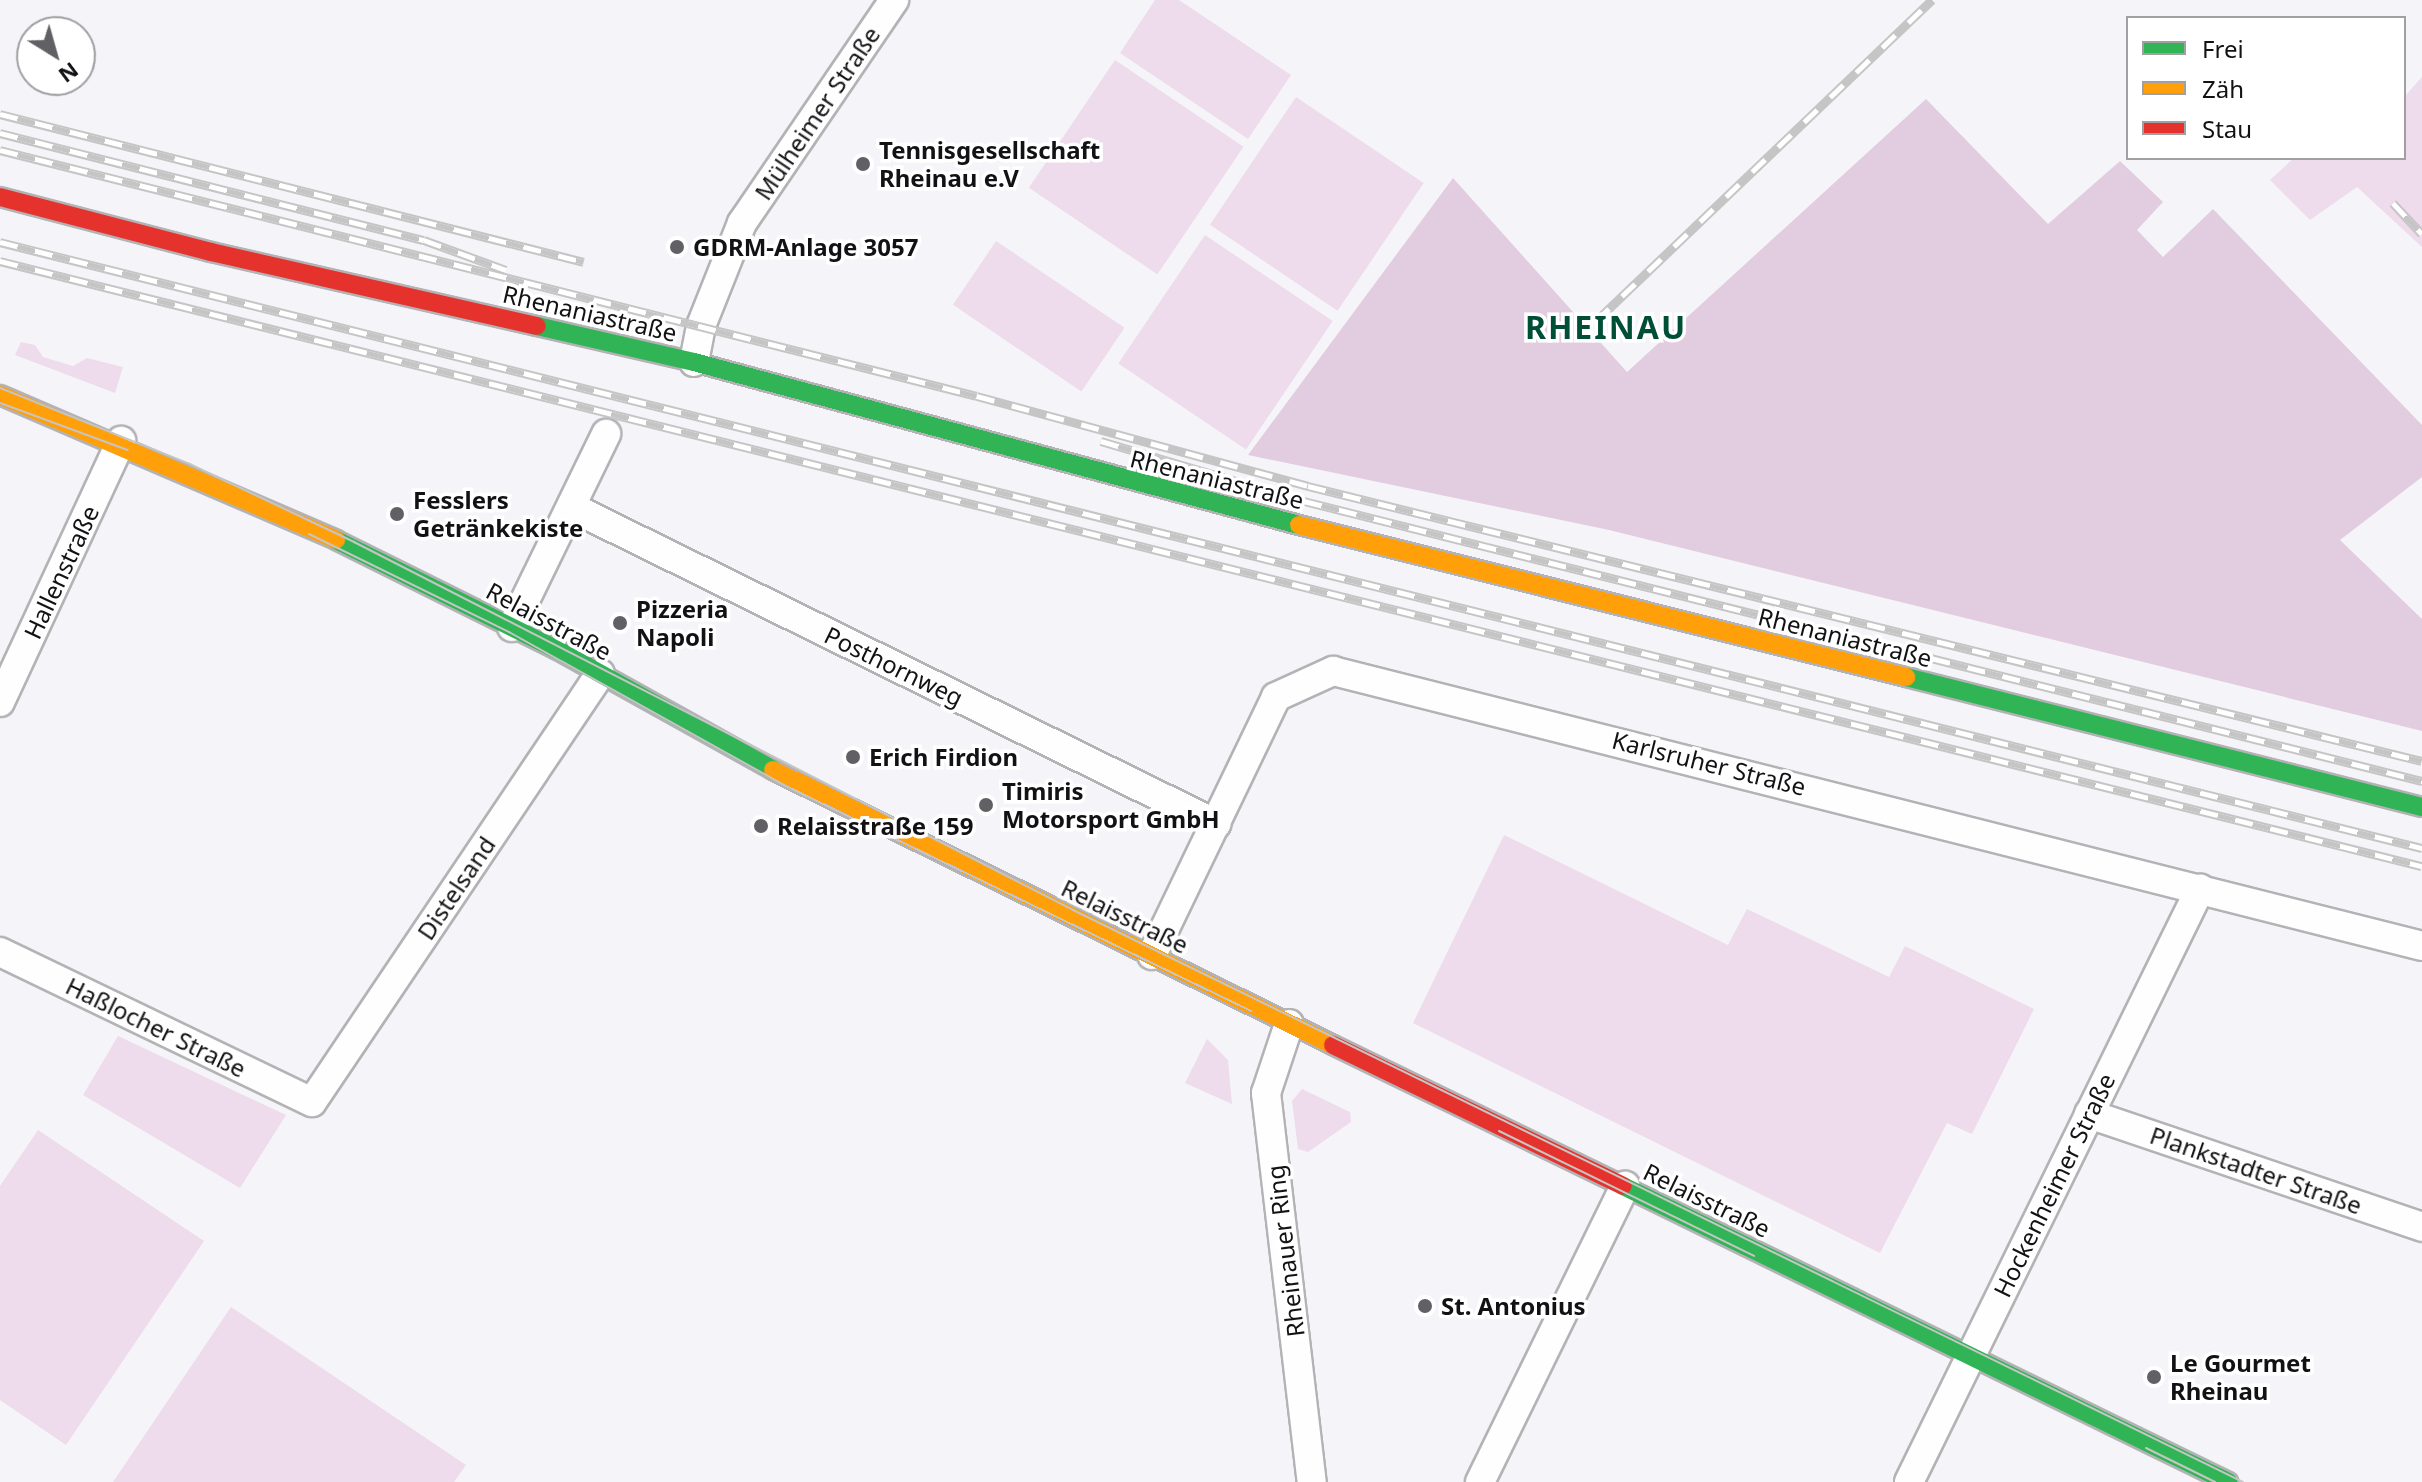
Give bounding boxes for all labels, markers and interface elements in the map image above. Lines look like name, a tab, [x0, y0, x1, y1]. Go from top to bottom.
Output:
north arrow	[16, 16, 96, 96]
legend	[2126, 16, 2406, 160]
street label: Mülheimer Straße	[748, 21, 886, 205]
text: Frei	[2202, 32, 2244, 65]
text: N	[53, 56, 85, 91]
text: Zäh	[2202, 72, 2244, 105]
text: Stau	[2202, 112, 2252, 145]
place label: Tennisgesellschaft Rheinau e.V	[879, 136, 1100, 192]
marker: Tennisgesellschaft Rheinau e.V	[854, 155, 872, 173]
place label: GDRM-Anlage 3057	[693, 233, 918, 261]
marker: GDRM-Anlage 3057	[668, 238, 686, 256]
street label: Rhenaniastraße	[500, 279, 680, 347]
district label: RHEINAU	[1525, 308, 1687, 346]
street label: Rhenaniastraße	[1127, 444, 1307, 514]
place label: Fesslers Getränkekiste	[413, 486, 583, 542]
street label: Hallenstraße	[18, 501, 104, 643]
marker: Fesslers Getränkekiste	[388, 505, 406, 523]
street label: Relaisstraße	[482, 576, 616, 666]
place label: Pizzeria Napoli	[636, 595, 728, 651]
street label: Rhenaniastraße	[1755, 602, 1935, 672]
marker: Pizzeria Napoli	[611, 614, 629, 632]
street label: Posthornweg	[820, 620, 968, 712]
street label: Karlsruher Straße	[1609, 725, 1809, 801]
place label: Erich Firdion	[869, 743, 1018, 771]
marker: Erich Firdion	[844, 748, 862, 766]
place label: Timiris Motorsport GmbH	[1002, 777, 1220, 833]
marker: Timiris Motorsport GmbH	[977, 796, 995, 814]
place label: Relaisstraße 159	[777, 812, 974, 840]
marker: Relaisstraße 159	[752, 817, 770, 835]
street label: Distelsand	[411, 831, 501, 945]
street label: Relaisstraße	[1057, 873, 1193, 959]
street label: Haßlocher Straße	[61, 971, 251, 1083]
street label: Hockenheimer Straße	[1987, 1069, 2121, 1301]
street label: Plankstadter Straße	[2146, 1120, 2366, 1220]
street label: Relaisstraße	[1639, 1157, 1775, 1243]
street label: Rheinauer Ring	[1260, 1163, 1310, 1339]
place label: St. Antonius	[1441, 1292, 1586, 1320]
marker: St. Antonius	[1416, 1297, 1434, 1315]
place label: Le Gourmet Rheinau	[2170, 1349, 2311, 1405]
marker: Le Gourmet Rheinau	[2145, 1368, 2163, 1386]

